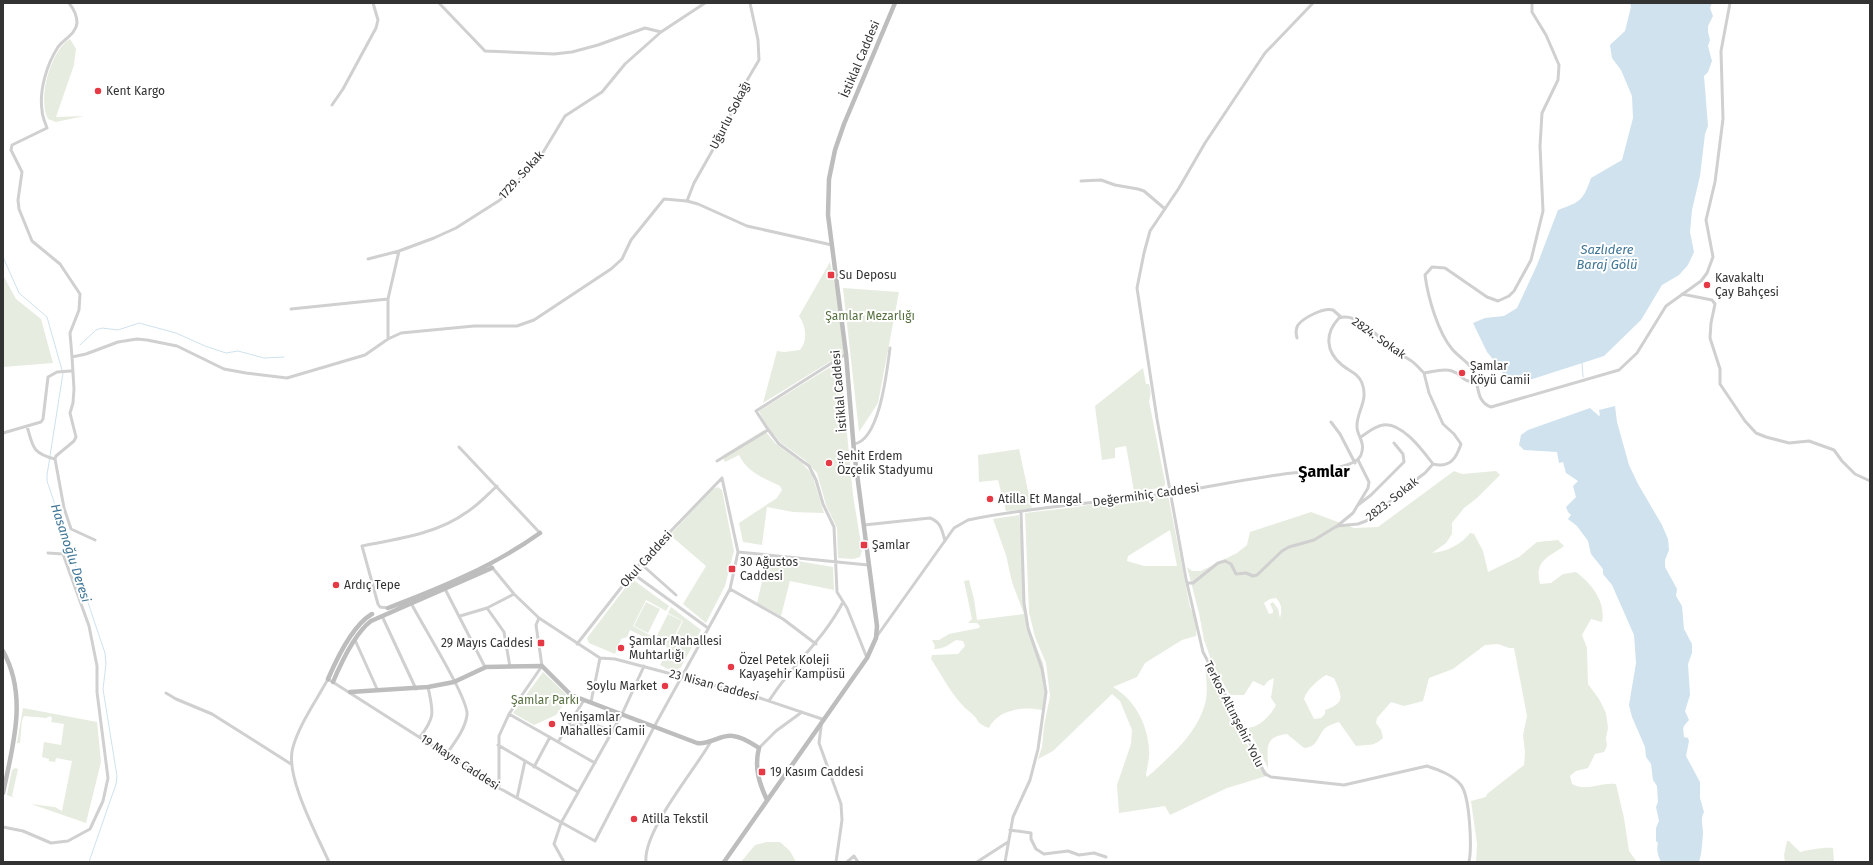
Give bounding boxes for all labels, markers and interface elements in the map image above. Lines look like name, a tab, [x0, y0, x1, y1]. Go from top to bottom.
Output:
street label: İstiklal Caddesi	[837, 18, 883, 100]
street label: Uğurlu Sokağı	[707, 78, 753, 152]
place label: Kent Kargo	[106, 84, 165, 98]
marker: Kent Kargo	[93, 86, 103, 96]
street label: 1729. Sokak	[495, 147, 547, 202]
water label: Sazlıdere Baraj Gölü	[1576, 242, 1638, 272]
place label: Su Deposu	[839, 268, 897, 282]
marker: Su Deposu	[826, 270, 836, 280]
place label: Kavakaltı Çay Bahçesi	[1715, 271, 1779, 299]
marker: Kavakaltı Çay Bahçesi	[1702, 280, 1712, 290]
park label: Şamlar Mezarlığı	[825, 309, 915, 323]
street label: 2824. Sokak	[1349, 314, 1409, 362]
street label: İstiklal Caddesi	[827, 349, 850, 433]
place label: Şamlar Köyü Camii	[1470, 359, 1530, 387]
marker: Şamlar Köyü Camii	[1457, 368, 1467, 378]
place label: Şehit Erdem Özçelik Stadyumu	[837, 449, 933, 477]
marker: Şehit Erdem Özçelik Stadyumu	[824, 458, 834, 468]
district label: Şamlar	[1298, 462, 1350, 483]
street label: 2823. Sokak	[1363, 474, 1422, 524]
street label: Değermihiç Caddesi	[1092, 481, 1200, 509]
place label: Atilla Et Mangal	[998, 492, 1082, 506]
marker: Atilla Et Mangal	[985, 494, 995, 504]
water label: Hasanoğlu Deresi	[48, 502, 94, 604]
street label: Okul Caddesi	[617, 528, 675, 590]
place label: Şamlar	[872, 538, 910, 552]
marker: Şamlar	[859, 540, 869, 550]
place label: 30 Ağustos Caddesi	[740, 555, 799, 583]
marker: 30 Ağustos Caddesi	[727, 564, 737, 574]
place label: Ardıç Tepe	[344, 578, 400, 592]
marker: Ardıç Tepe	[331, 580, 341, 590]
place label: Şamlar Mahallesi Muhtarlığı	[629, 634, 722, 662]
place label: 29 Mayıs Caddesi	[441, 636, 533, 650]
marker: 29 Mayıs Caddesi	[536, 638, 546, 648]
marker: Şamlar Mahallesi Muhtarlığı	[616, 643, 626, 653]
place label: Özel Petek Koleji Kayaşehir Kampüsü	[739, 651, 845, 681]
street label: Terkos Altınşehir Yolu	[1201, 658, 1267, 770]
marker: Özel Petek Koleji Kayaşehir Kampüsü	[726, 662, 736, 672]
street label: 23 Nisan Caddesi	[668, 666, 760, 704]
place label: Soylu Market	[587, 679, 658, 693]
marker: Soylu Market	[660, 681, 670, 691]
park label: Şamlar Parkı	[511, 693, 579, 707]
place label: Yenişamlar Mahallesi Camii	[560, 710, 645, 738]
marker: Yenişamlar Mahallesi Camii	[547, 719, 557, 729]
street label: 19 Mayıs Caddesi	[418, 731, 502, 793]
place label: 19 Kasım Caddesi	[770, 765, 864, 779]
marker: 19 Kasım Caddesi	[757, 767, 767, 777]
place label: Atilla Tekstil	[642, 812, 709, 826]
marker: Atilla Tekstil	[629, 814, 639, 824]

